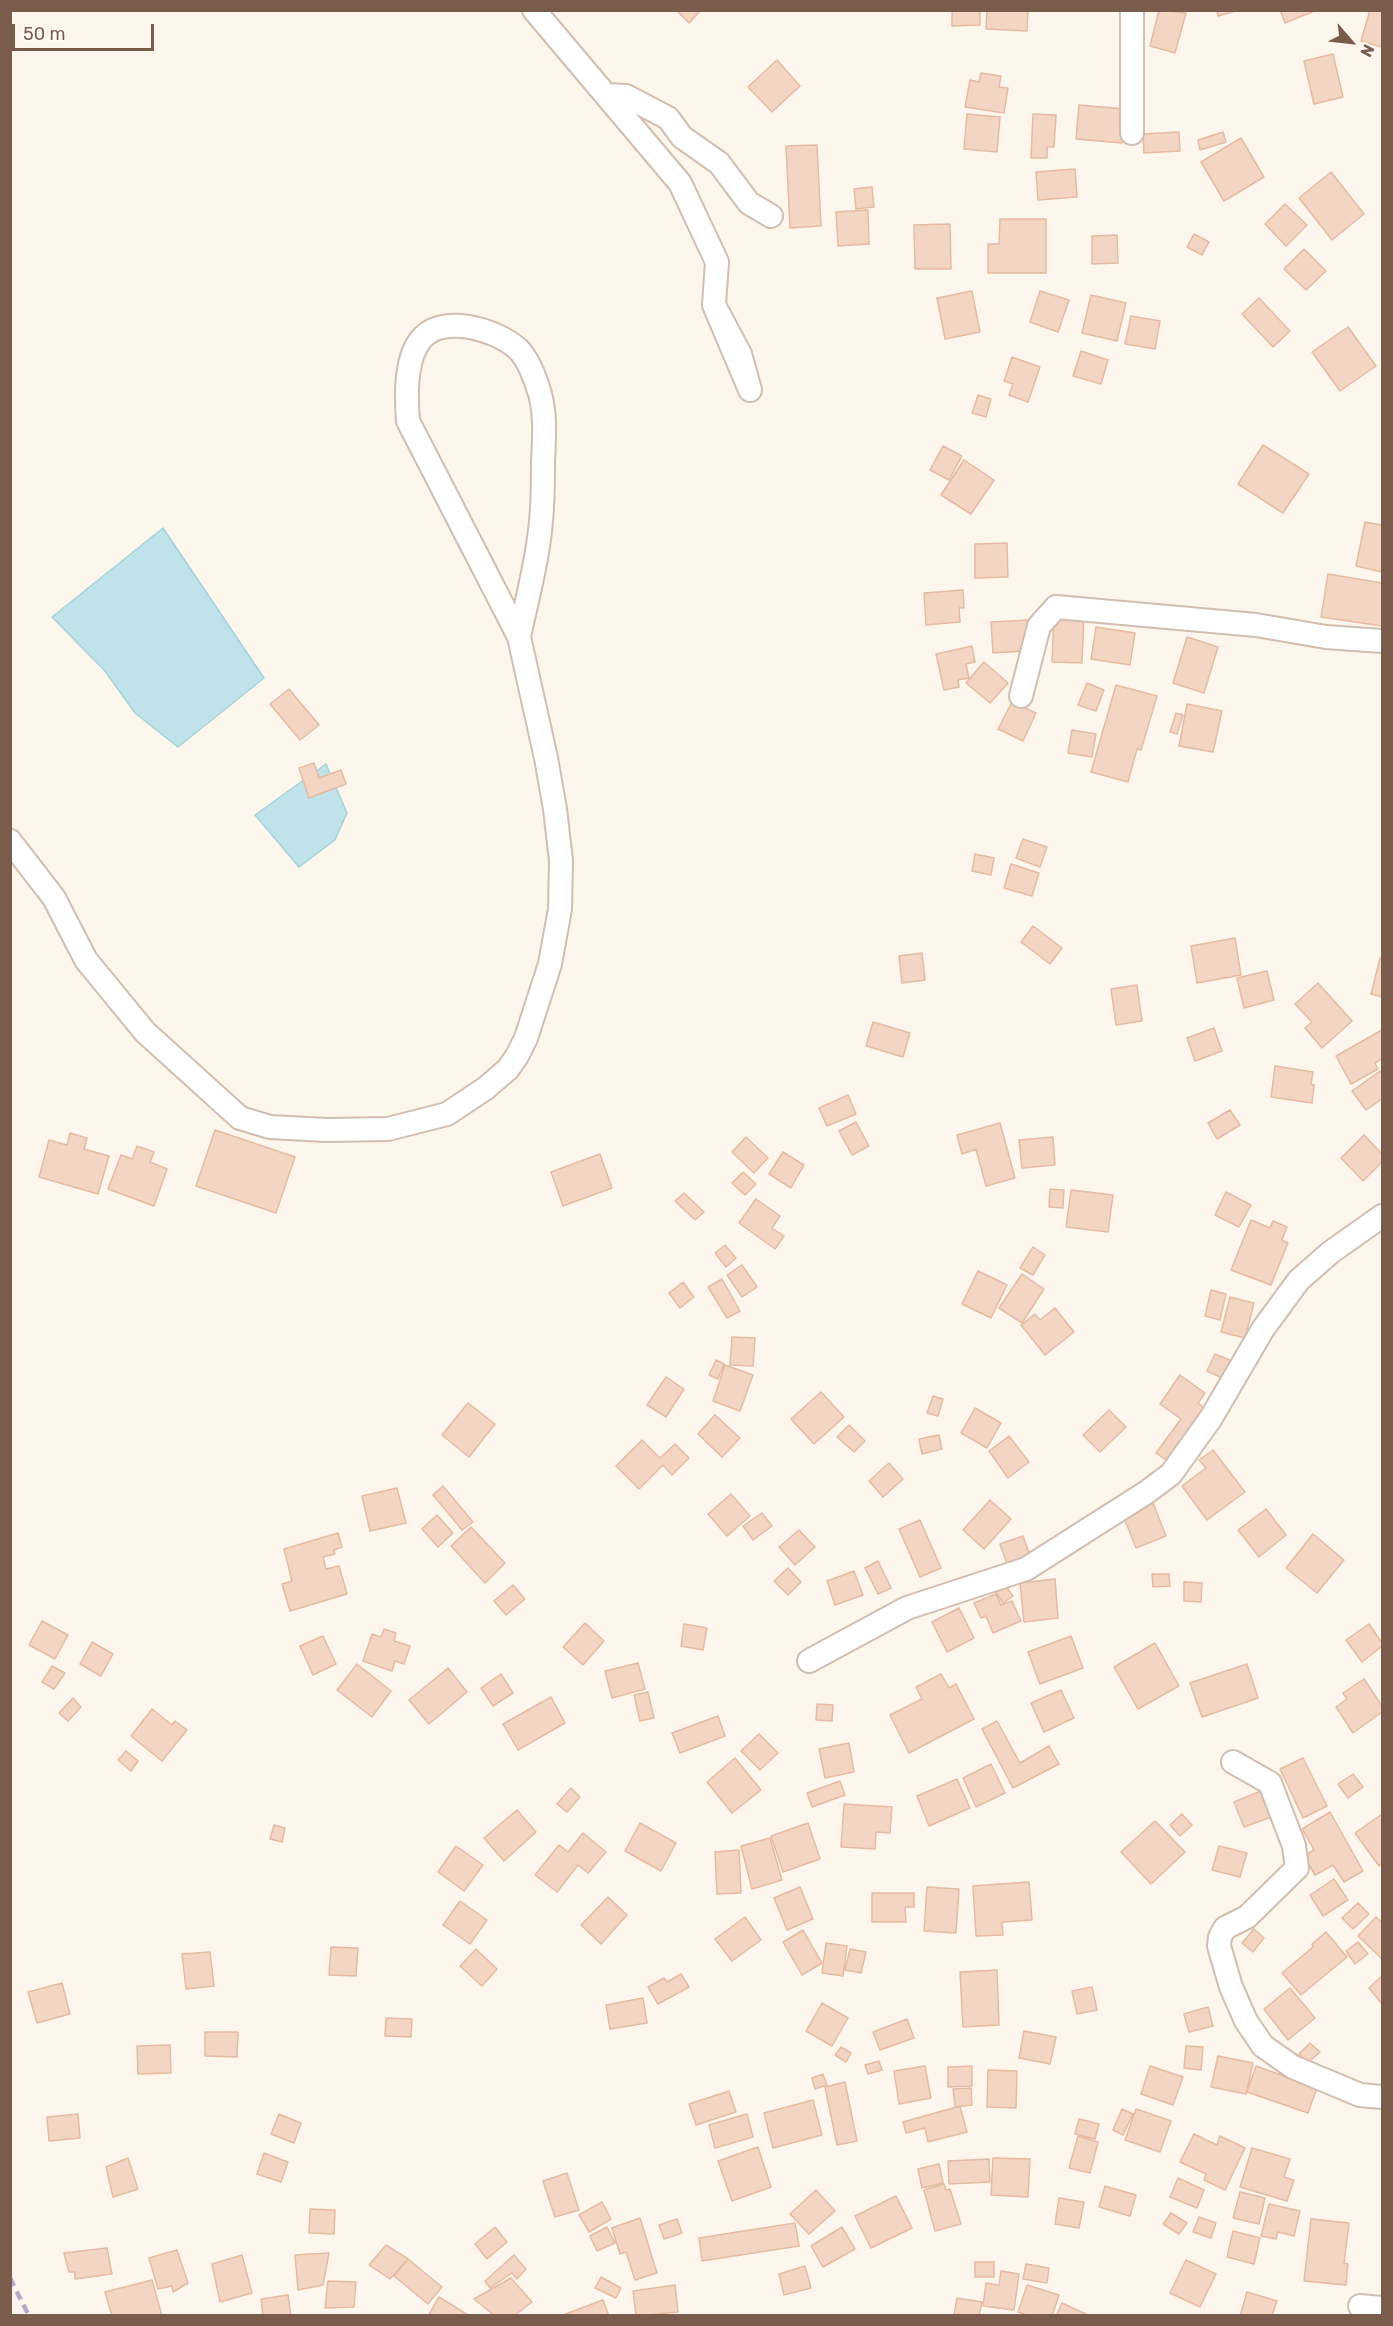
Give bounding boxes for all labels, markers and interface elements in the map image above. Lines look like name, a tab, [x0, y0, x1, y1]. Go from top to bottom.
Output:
scale bar	[15, 12, 158, 50]
north arrow	[1321, 12, 1381, 72]
text: 50 m	[23, 23, 66, 45]
text: N	[1356, 41, 1378, 60]

